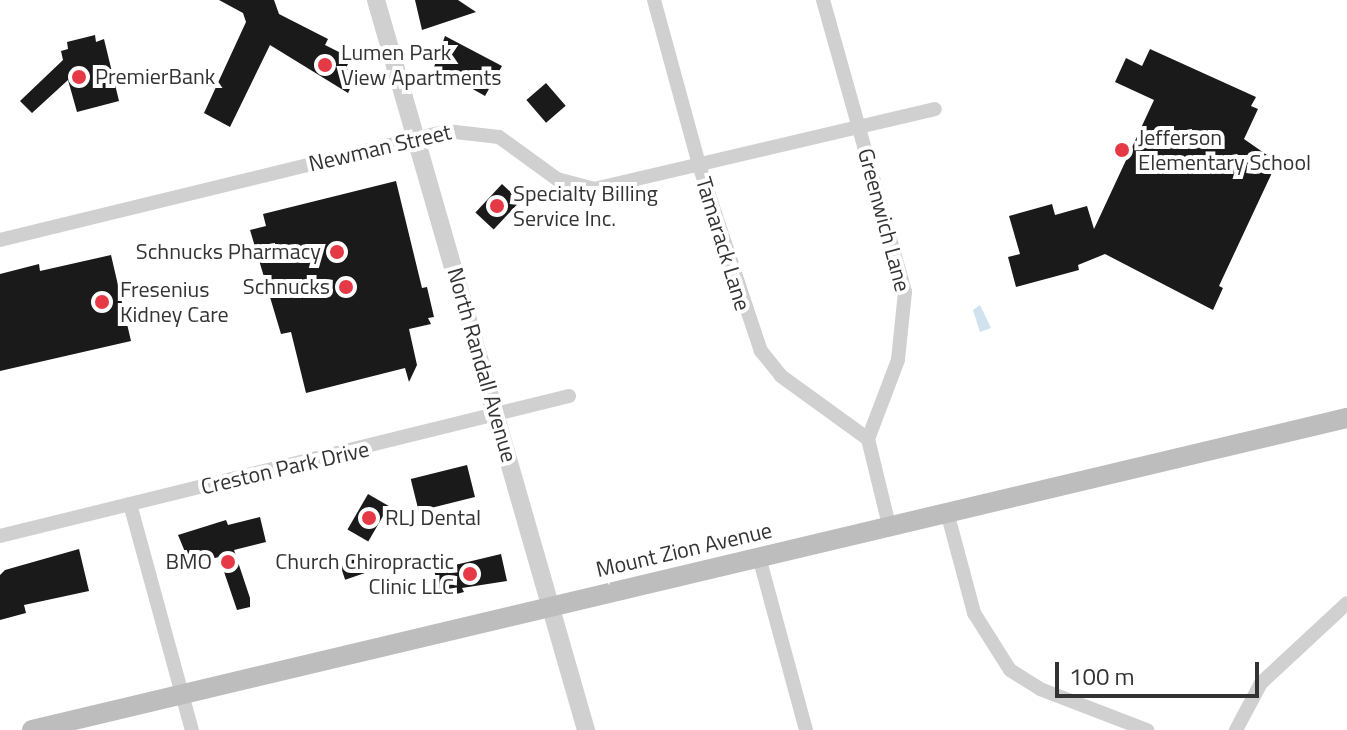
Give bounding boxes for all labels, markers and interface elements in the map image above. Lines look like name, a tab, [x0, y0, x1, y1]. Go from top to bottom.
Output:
place label: Lumen Park View Apartments	[341, 39, 501, 90]
marker: Lumen Park View Apartments	[316, 56, 334, 74]
place label: PremierBank	[95, 64, 215, 90]
marker: PremierBank	[70, 68, 88, 86]
street label: Newman Street	[306, 119, 454, 177]
place label: Jefferson Elementary School	[1138, 124, 1311, 176]
marker: Jefferson Elementary School	[1113, 141, 1131, 159]
street label: Greenwich Lane	[852, 146, 916, 294]
street label: Tamarack Lane	[690, 174, 756, 314]
place label: Specialty Billing Service Inc.	[513, 180, 658, 232]
marker: Specialty Billing Service Inc.	[488, 197, 506, 215]
place label: Schnucks Pharmacy	[136, 239, 321, 265]
marker: Schnucks Pharmacy	[328, 243, 346, 261]
street label: North Randall Avenue	[442, 265, 522, 465]
place label: Schnucks	[243, 274, 330, 300]
place label: Fresenius Kidney Care	[120, 276, 229, 328]
marker: Schnucks	[337, 278, 355, 296]
marker: Fresenius Kidney Care	[91, 291, 113, 313]
street label: Creston Park Drive	[198, 436, 372, 500]
place label: RLJ Dental	[385, 505, 481, 531]
marker: RLJ Dental	[360, 509, 378, 527]
street label: Mount Zion Avenue	[593, 517, 775, 583]
place label: Church Chiropractic Clinic LLC	[275, 548, 454, 600]
place label: BMO	[165, 549, 212, 575]
marker: BMO	[219, 553, 237, 571]
marker: Church Chiropractic Clinic LLC	[461, 565, 479, 583]
scale bar	[1059, 646, 1263, 696]
text: 100 m	[1069, 658, 1135, 694]

